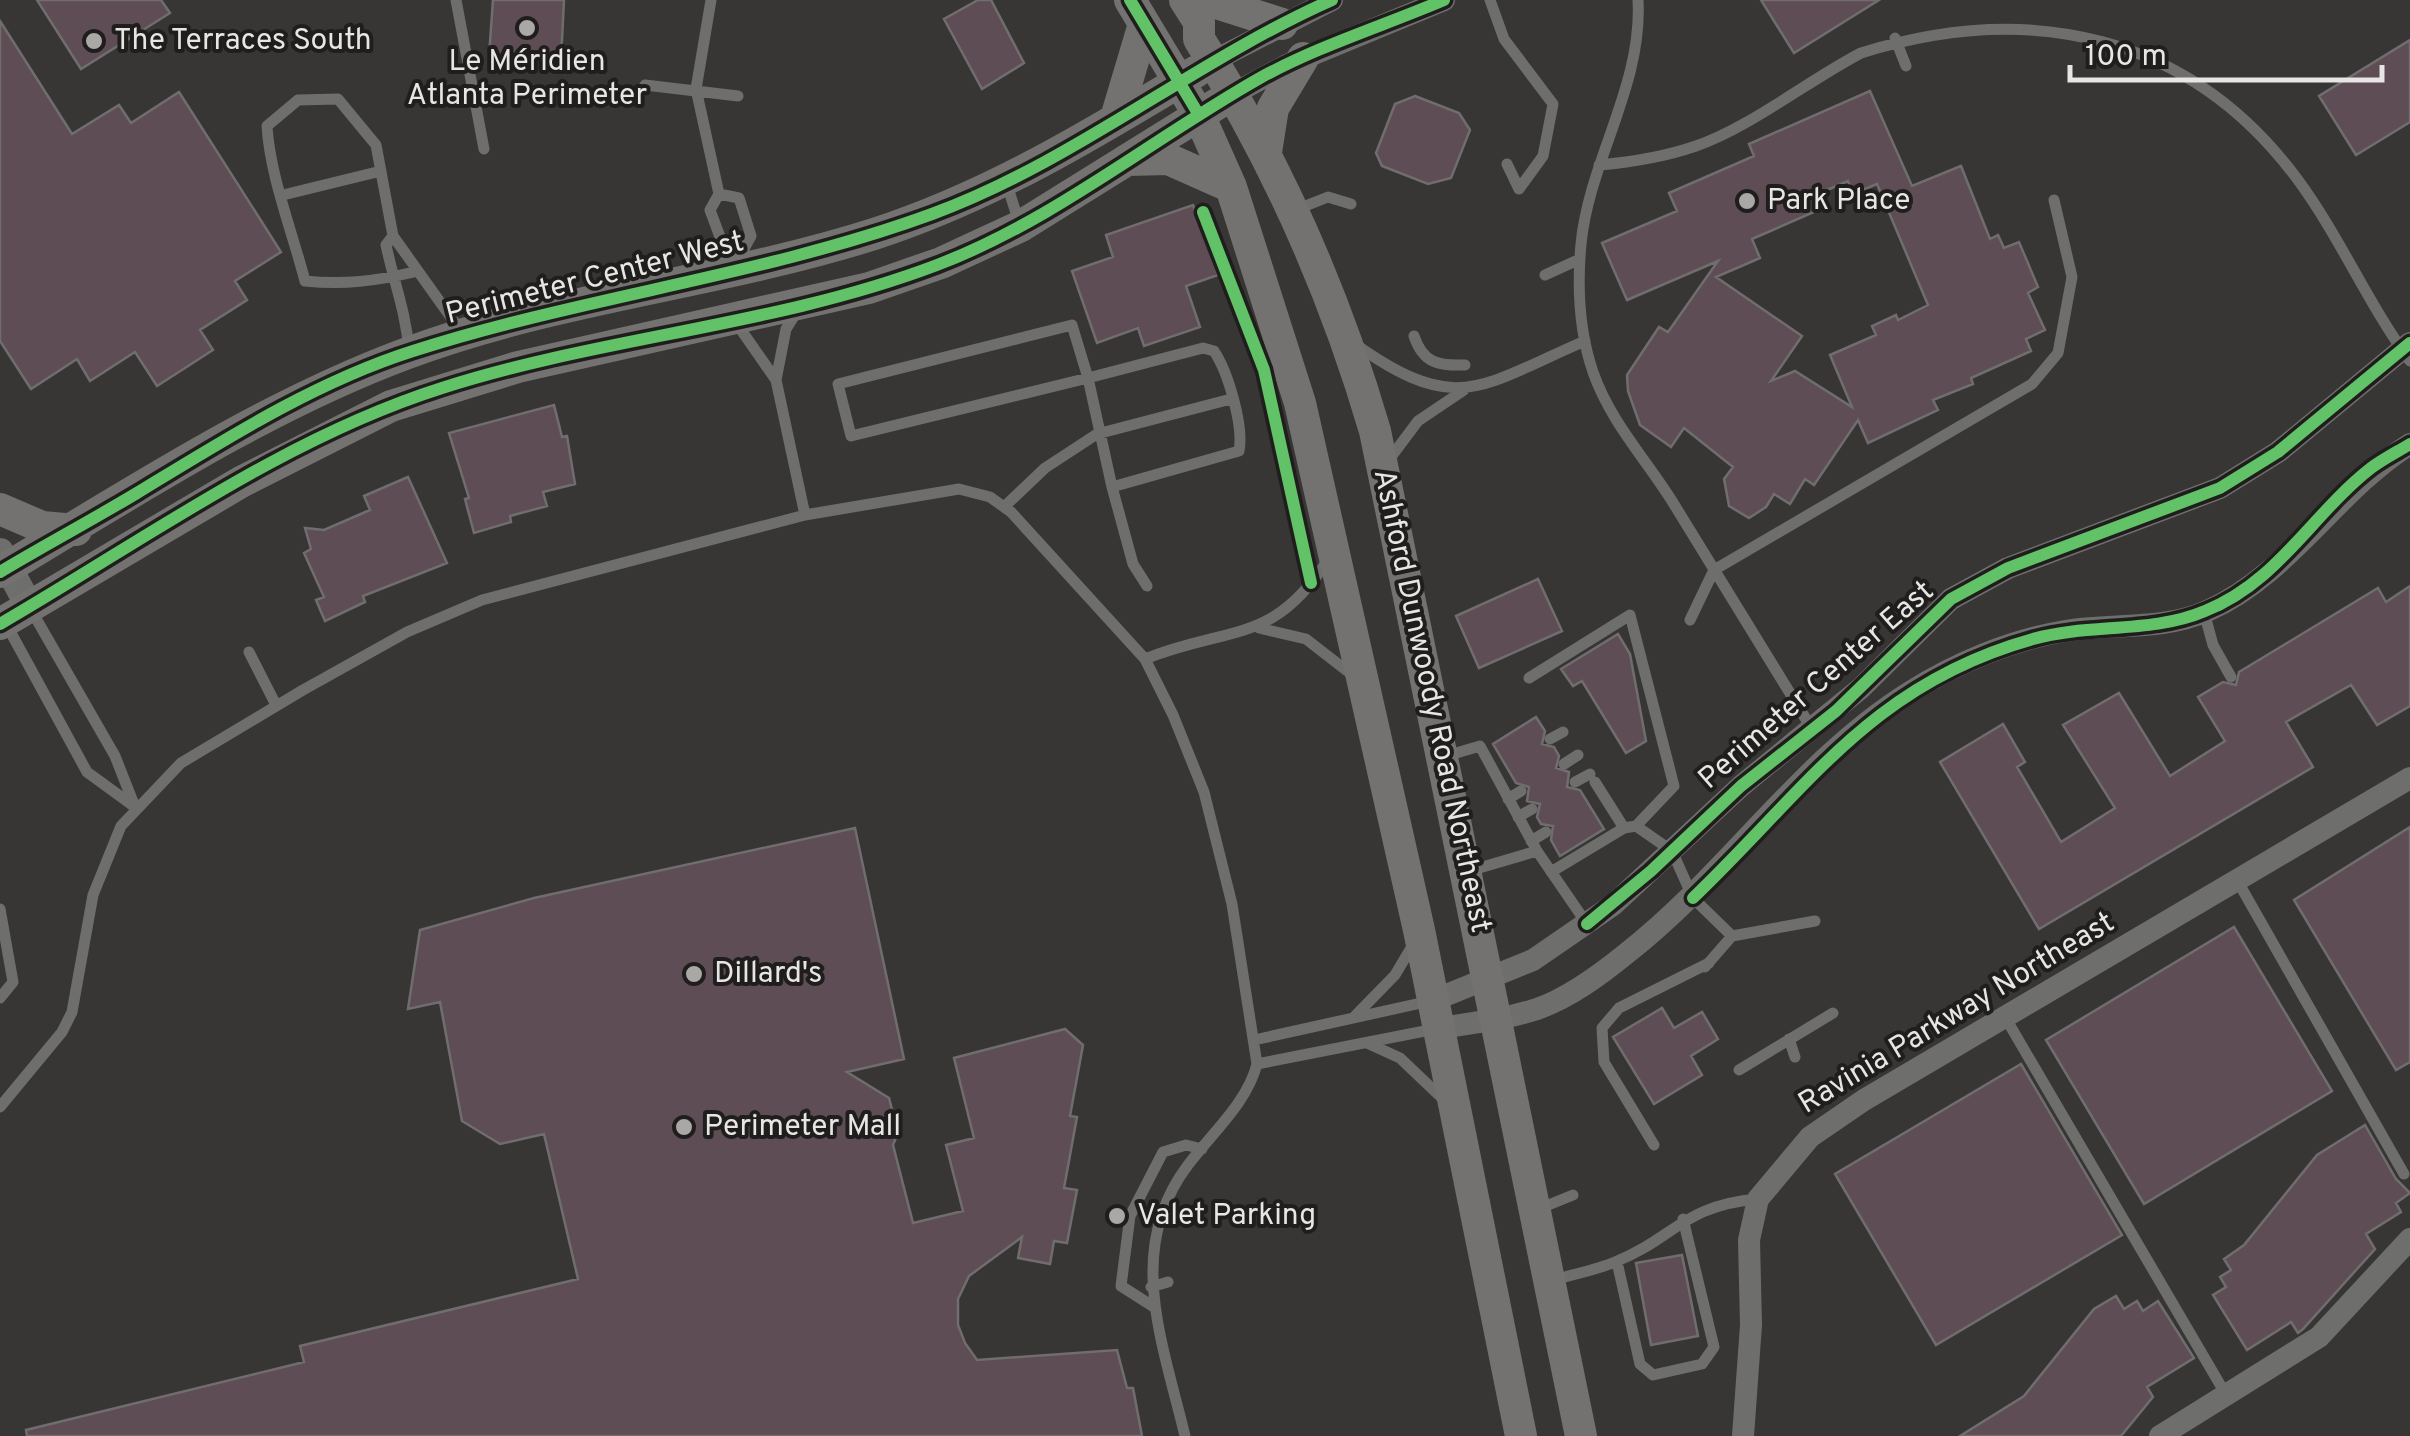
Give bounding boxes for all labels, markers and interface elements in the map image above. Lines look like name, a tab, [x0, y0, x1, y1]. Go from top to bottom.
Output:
marker: Le Méridien Atlanta Perimeter	[516, 17, 538, 39]
scale bar	[2070, 20, 2382, 82]
place label: The Terraces South	[114, 23, 372, 60]
marker: The Terraces South	[83, 30, 105, 52]
text: 100 m	[2085, 39, 2167, 76]
place label: Le Méridien Atlanta Perimeter	[407, 44, 648, 115]
place label: Park Place	[1767, 183, 1910, 220]
marker: Park Place	[1736, 190, 1758, 212]
street label: Perimeter Center West	[442, 224, 748, 334]
street label: Ashford Dunwoody Road Northeast	[1364, 466, 1498, 936]
street label: Perimeter Center East	[1692, 574, 1942, 798]
street label: Ravinia Parkway Northeast	[1792, 905, 2122, 1123]
place label: Dillard's	[714, 956, 822, 993]
marker: Dillard's	[683, 963, 705, 985]
place label: Perimeter Mall	[704, 1109, 901, 1146]
marker: Perimeter Mall	[673, 1116, 695, 1138]
place label: Valet Parking	[1137, 1198, 1316, 1235]
marker: Valet Parking	[1106, 1205, 1128, 1227]

